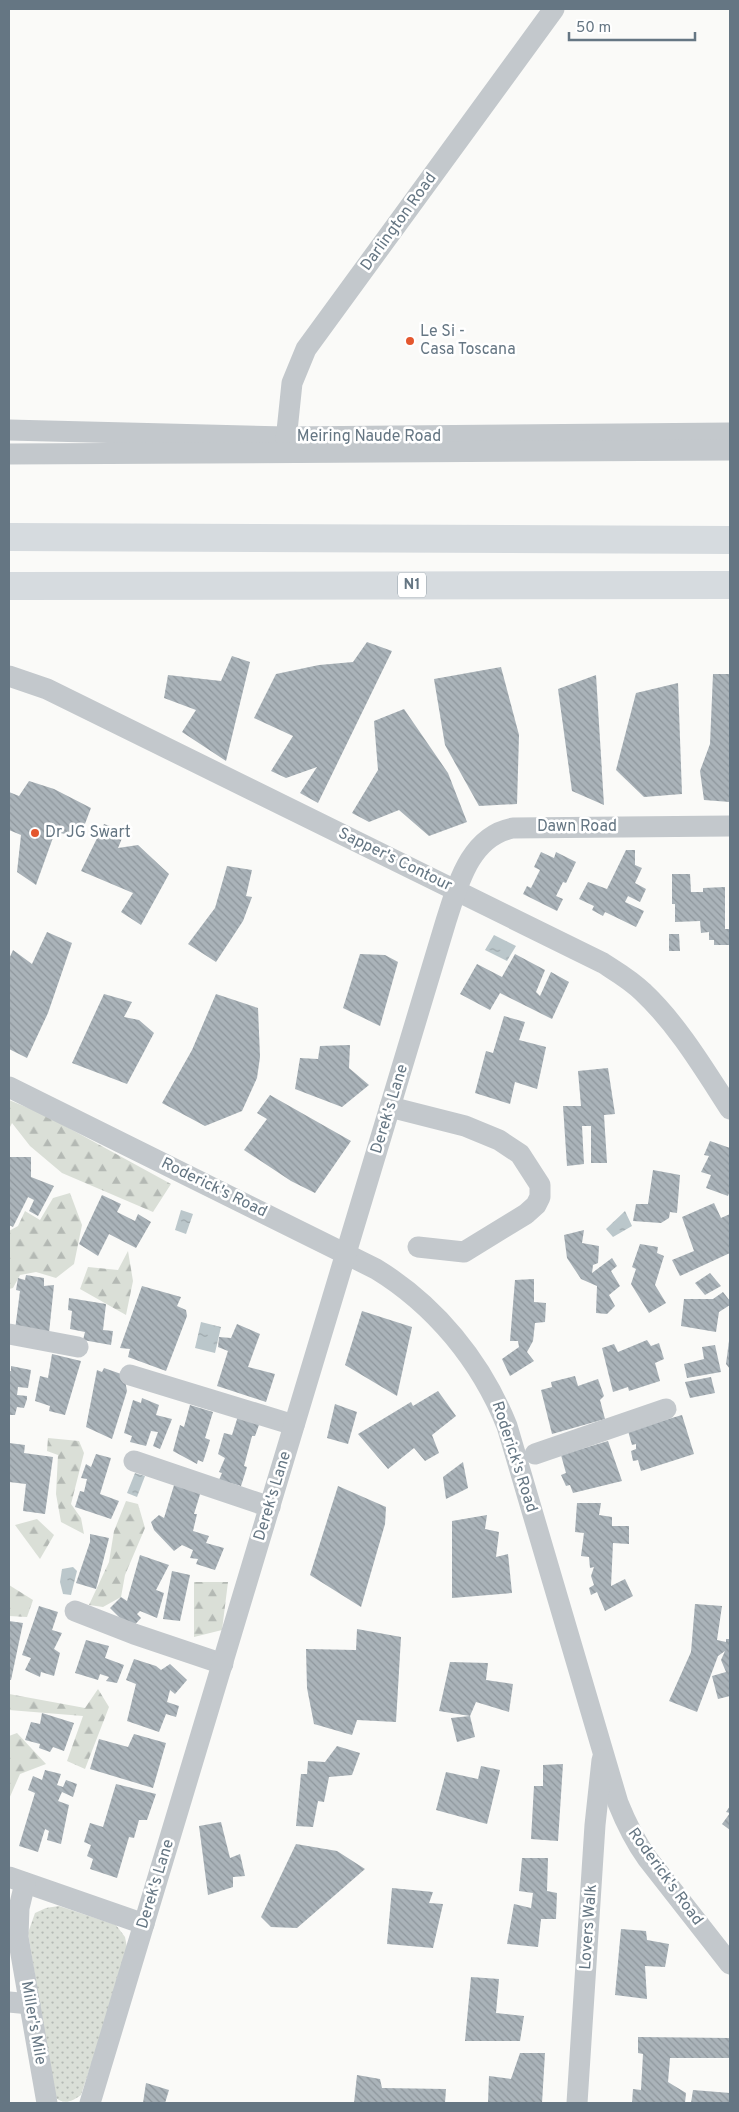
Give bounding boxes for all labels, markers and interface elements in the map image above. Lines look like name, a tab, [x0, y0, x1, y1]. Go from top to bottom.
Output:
scale bar	[569, 10, 695, 42]
text: 50 m	[576, 19, 611, 38]
street label: Darlington Road	[357, 169, 441, 275]
place label: Le Si - Casa Toscana	[420, 322, 516, 360]
marker: Le Si - Casa Toscana	[404, 335, 416, 347]
street label: Meiring Naude Road	[297, 427, 441, 447]
road number: N1	[398, 572, 426, 598]
street label: Dawn Road	[537, 817, 617, 837]
place label: Dr JG Swart	[45, 823, 131, 843]
street label: Sapper's Contour	[335, 824, 455, 896]
marker: Dr JG Swart	[29, 827, 41, 839]
street label: Derek's Lane	[367, 1062, 413, 1156]
street label: Roderick's Road	[158, 1154, 270, 1222]
street label: Roderick's Road	[487, 1399, 541, 1515]
street label: Derek's Lane	[250, 1449, 296, 1543]
street label: Roderick's Road	[623, 1824, 707, 1930]
street label: Derek's Lane	[133, 1837, 179, 1931]
street label: Lovers Walk	[576, 1883, 602, 1971]
street label: Miller's Mile	[16, 1980, 50, 2066]

